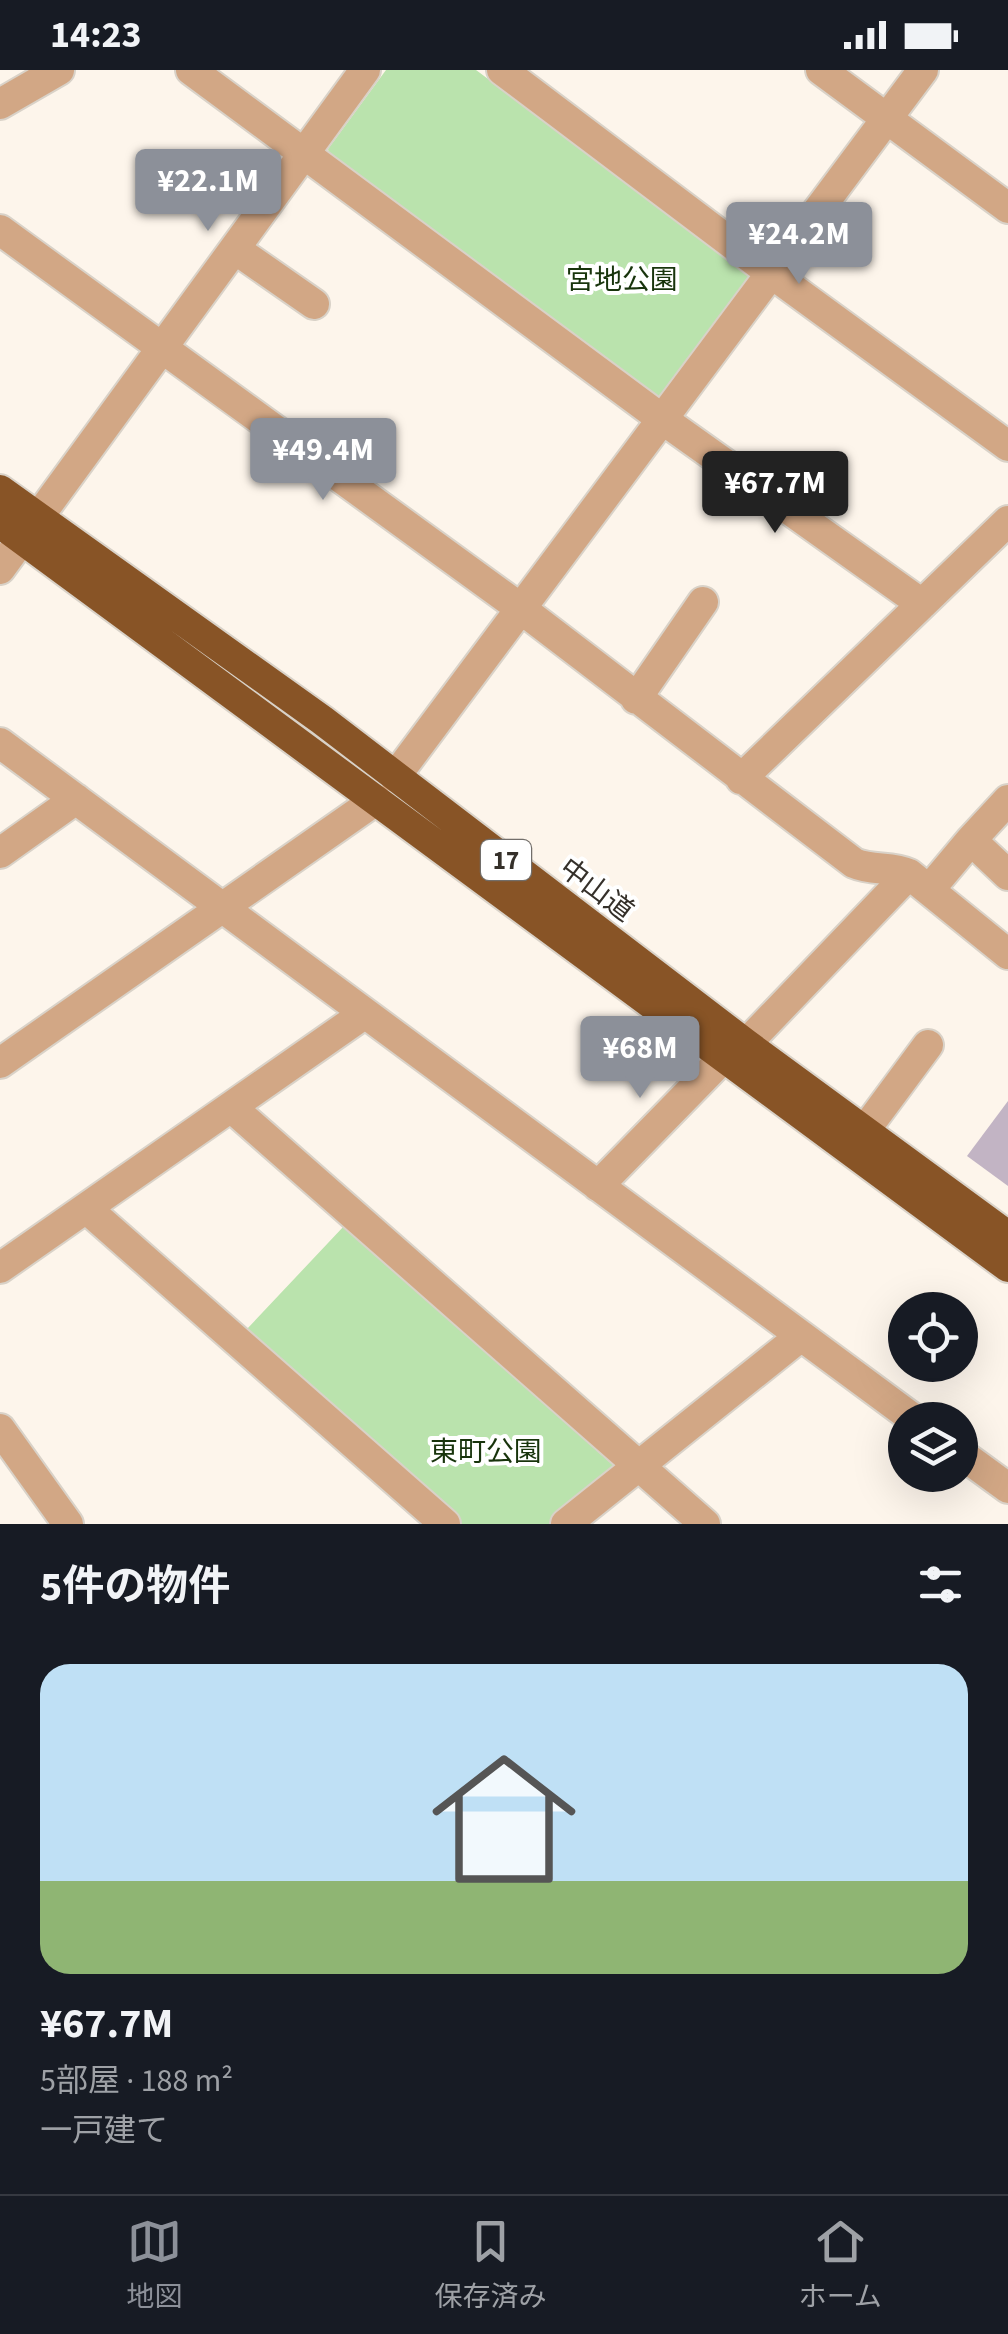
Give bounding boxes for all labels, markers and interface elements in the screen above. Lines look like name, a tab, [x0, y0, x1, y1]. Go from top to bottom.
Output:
text: 14:23	[50, 8, 142, 62]
pin: ¥22.1M	[127, 149, 289, 234]
text: ¥22.1M	[157, 158, 259, 204]
pin: ¥24.2M	[718, 202, 880, 287]
text: ¥24.2M	[748, 211, 850, 257]
park label: 宮地公園	[566, 260, 678, 300]
pin: ¥49.4M	[242, 418, 404, 503]
text: ¥49.4M	[272, 427, 374, 473]
pin: ¥67.7M	[694, 451, 856, 536]
text: ¥67.7M	[724, 460, 826, 506]
road number: 17	[481, 840, 531, 880]
street label: 中山道	[551, 849, 642, 931]
pin: ¥68M	[581, 1016, 699, 1101]
text: ¥68M	[602, 1025, 678, 1071]
map controls	[888, 1292, 978, 1492]
button: locate	[888, 1292, 978, 1382]
button: layers	[888, 1402, 978, 1492]
park label: 東町公園	[430, 1432, 542, 1472]
text: 5件の物件	[40, 1557, 230, 1617]
icon: filters	[913, 1557, 968, 1612]
icon: home	[414, 1729, 594, 1909]
text: ¥67.7M	[40, 1994, 173, 2054]
text: 5部屋 · 188 m²	[40, 2058, 233, 2104]
text: 一戸建て	[40, 2108, 168, 2154]
tab: 地図	[126, 2214, 182, 2317]
tab: 保存済み	[434, 2214, 546, 2317]
tab: ホーム	[799, 2214, 882, 2317]

